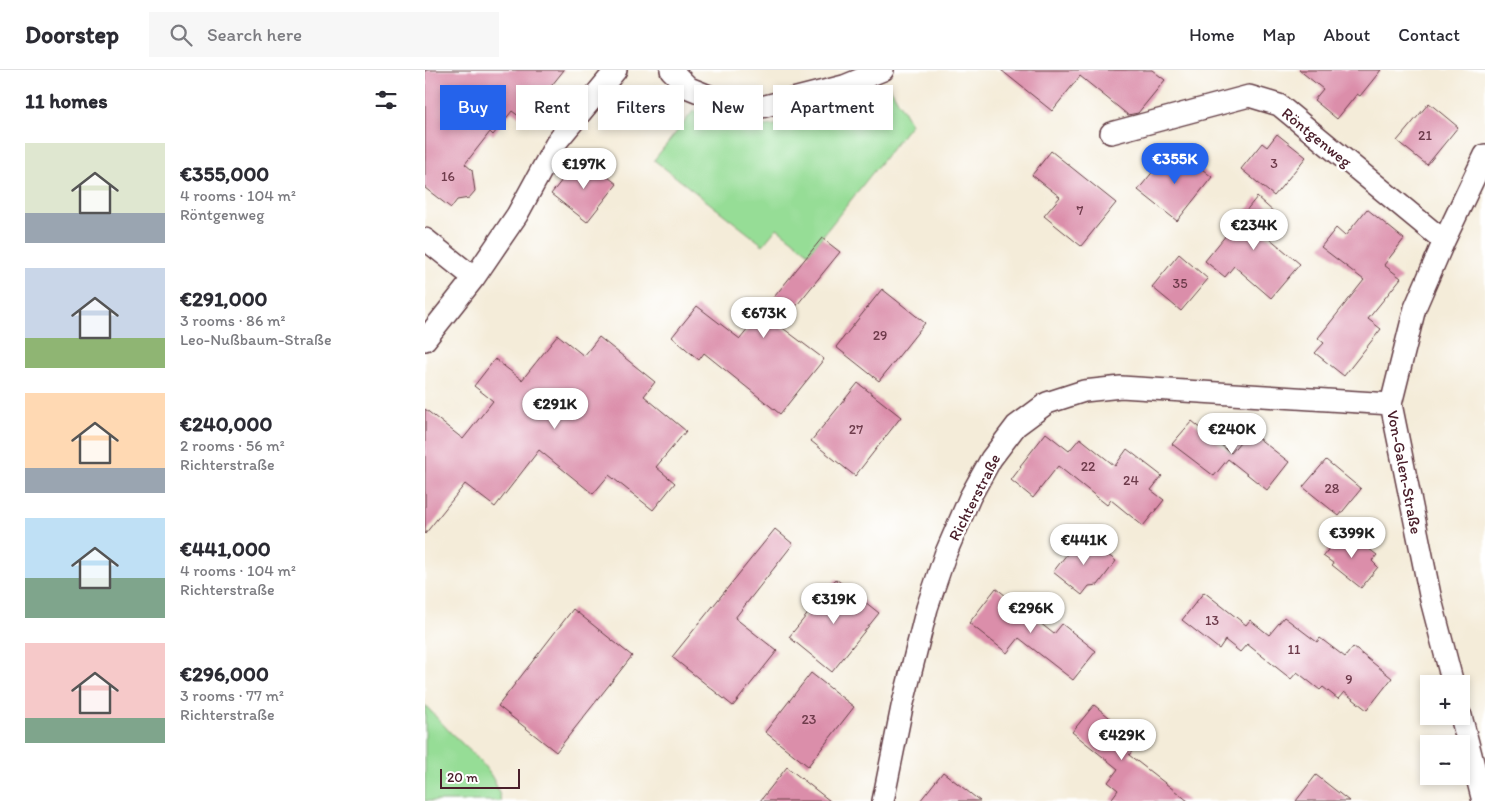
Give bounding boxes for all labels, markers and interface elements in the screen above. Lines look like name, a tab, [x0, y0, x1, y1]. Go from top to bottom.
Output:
search box	[149, 12, 499, 57]
text: Doorstep	[25, 20, 119, 49]
icon: search	[167, 21, 195, 49]
text: Search here	[207, 23, 302, 46]
text: Home	[1189, 24, 1235, 46]
text: Map	[1263, 24, 1296, 46]
text: About	[1324, 24, 1370, 46]
text: Contact	[1398, 24, 1460, 46]
chip: Buy	[440, 85, 506, 130]
chip: Rent	[516, 85, 588, 130]
chip: Filters	[598, 85, 684, 130]
chip: New	[694, 85, 763, 130]
chip: Apartment	[773, 85, 893, 130]
icon: filters	[372, 86, 400, 114]
text: 11 homes	[25, 88, 108, 113]
street label: Röntgenweg	[1278, 103, 1356, 172]
house number: 21	[1418, 127, 1432, 144]
pin: €355K	[1140, 142, 1210, 185]
pin: €197K	[549, 148, 619, 190]
text: €355K	[1153, 149, 1197, 168]
text: €197K	[562, 154, 606, 173]
house number: 3	[1270, 155, 1278, 172]
text: €355,000	[180, 161, 269, 186]
icon: home	[65, 163, 125, 223]
house number: 16	[441, 168, 455, 185]
text: 4 rooms · 104 m²	[180, 186, 296, 205]
house number: 7	[1077, 202, 1084, 219]
text: Röntgenweg	[180, 205, 264, 224]
pin: €234K	[1219, 208, 1289, 251]
text: €234K	[1231, 215, 1277, 234]
house number: 35	[1173, 275, 1187, 292]
text: €291,000	[180, 286, 268, 311]
icon: home	[65, 288, 125, 348]
pin: €673K	[729, 296, 799, 339]
text: €673K	[742, 303, 786, 322]
text: 3 rooms · 86 m²	[180, 311, 285, 330]
house number: 29	[873, 327, 887, 344]
text: Leo-Nußbaum-Straße	[180, 330, 332, 349]
pin: €291K	[520, 388, 590, 430]
text: €291K	[533, 394, 577, 413]
street label: Von-Galen-Straße	[1383, 409, 1426, 536]
text: €240,000	[180, 411, 272, 436]
pin: €240K	[1197, 412, 1267, 455]
icon: home	[65, 413, 125, 473]
text: €240K	[1208, 419, 1256, 438]
house number: 27	[849, 421, 863, 438]
text: 2 rooms · 56 m²	[180, 436, 285, 455]
street label: Richterstraße	[944, 451, 1004, 544]
text: Richterstraße	[180, 455, 275, 474]
house number: 22	[1081, 458, 1096, 475]
house number: 24	[1123, 472, 1139, 489]
house number: 28	[1324, 480, 1340, 497]
pin: €399K	[1317, 516, 1387, 559]
text: €399K	[1330, 523, 1374, 542]
pin: €441K	[1049, 524, 1119, 566]
text: €441K	[1061, 530, 1107, 549]
text: €441,000	[180, 536, 271, 561]
icon: home	[65, 538, 125, 598]
text: 4 rooms · 104 m²	[180, 561, 296, 580]
text: Richterstraße	[180, 580, 275, 599]
pin: €319K	[799, 582, 869, 625]
text: €319K	[812, 589, 856, 608]
pin: €296K	[996, 592, 1066, 634]
text: €296K	[1009, 598, 1053, 617]
house number: 13	[1205, 612, 1219, 629]
house number: 11	[1288, 641, 1301, 658]
text: €296,000	[180, 661, 269, 686]
icon: home	[65, 663, 125, 723]
house number: 9	[1345, 671, 1353, 688]
map controls	[1420, 675, 1470, 785]
button: +	[1420, 675, 1470, 725]
text: 3 rooms · 77 m²	[180, 686, 284, 705]
text: Richterstraße	[180, 705, 275, 724]
house number: 23	[802, 711, 817, 728]
pin: €429K	[1087, 718, 1157, 761]
text: €429K	[1099, 725, 1145, 744]
button: −	[1420, 735, 1470, 785]
scale bar	[440, 766, 520, 789]
text: 20 m	[447, 769, 478, 786]

